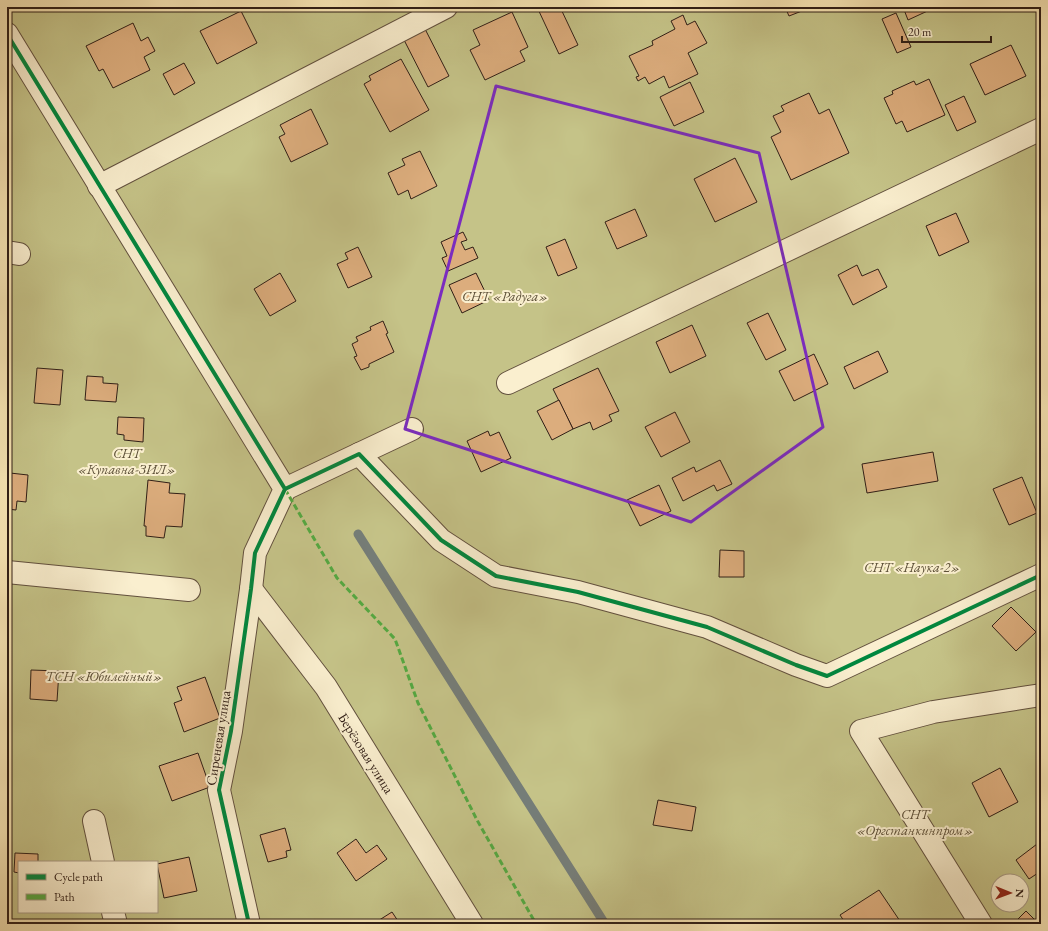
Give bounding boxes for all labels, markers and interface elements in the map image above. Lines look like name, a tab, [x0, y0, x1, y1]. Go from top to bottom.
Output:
scale bar	[902, 18, 991, 44]
text: 20 m	[908, 24, 932, 40]
park label: СНТ «Радуга»	[462, 287, 548, 305]
park label: СНТ «Купавна-ЗИЛ»	[78, 444, 176, 478]
park label: СНТ «Наука-2»	[864, 558, 960, 576]
park label: ТСН «Юбилейный»	[46, 667, 162, 685]
street label: Сиреневая улица	[202, 689, 234, 787]
street label: Берёзовая улица	[334, 709, 398, 797]
park label: СНТ «Оргстанкинпром»	[857, 805, 973, 839]
legend	[18, 861, 158, 913]
text: Cycle path	[54, 869, 103, 885]
north arrow	[990, 873, 1030, 913]
text: Path	[54, 889, 75, 905]
text: N	[1013, 889, 1027, 898]

